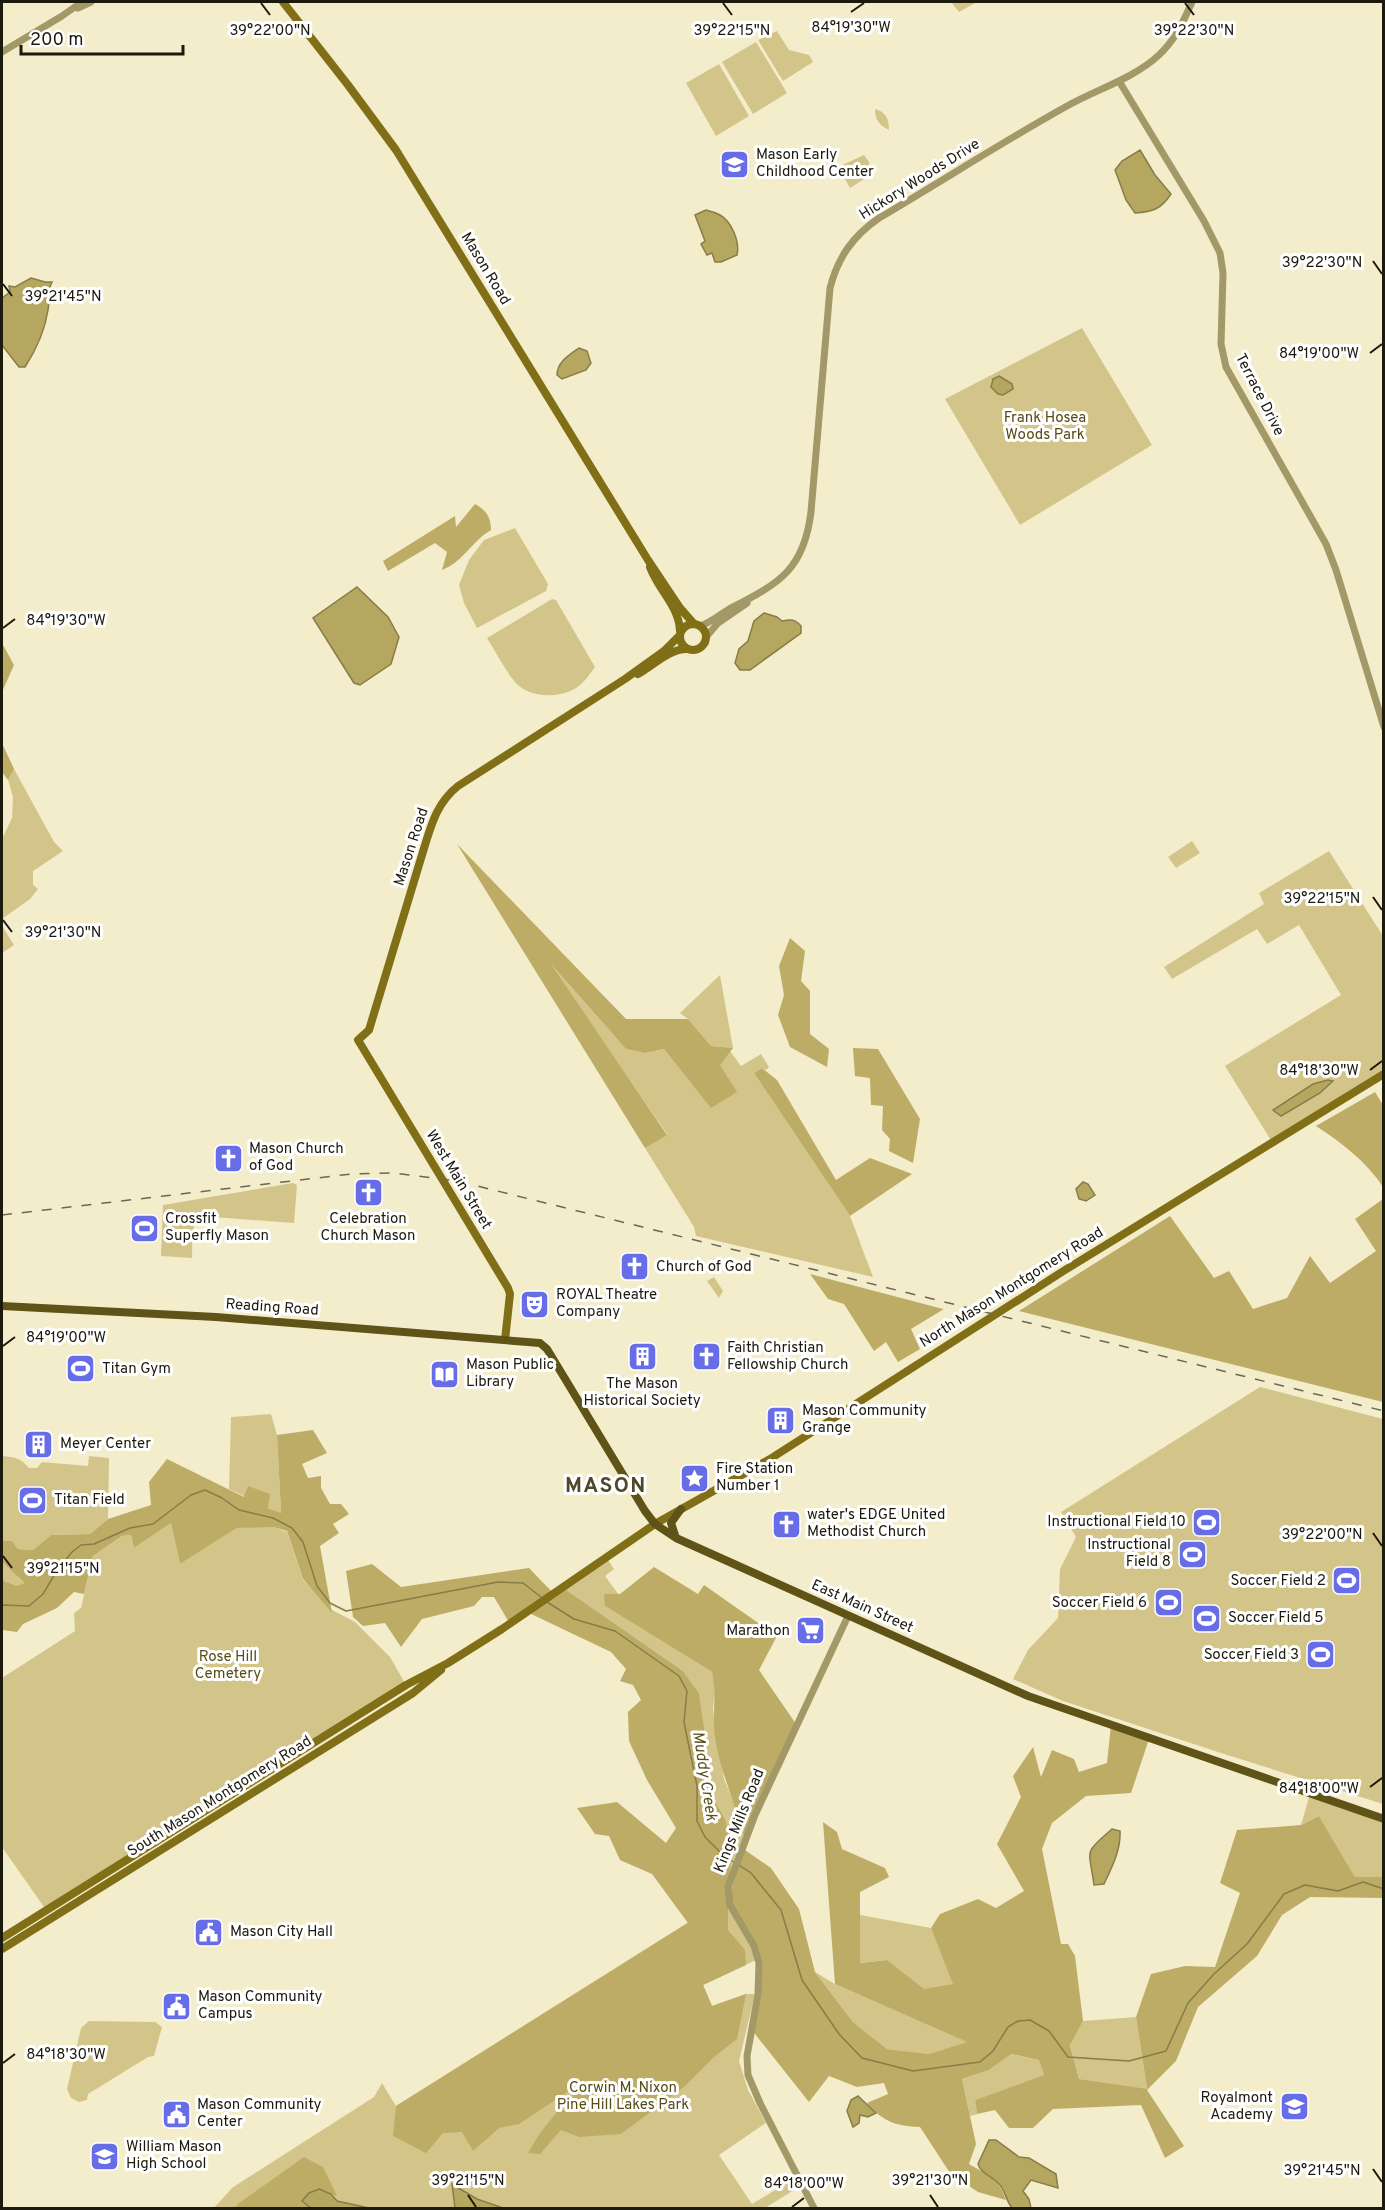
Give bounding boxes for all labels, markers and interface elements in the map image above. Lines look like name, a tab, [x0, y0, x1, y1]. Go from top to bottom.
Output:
scale bar	[21, 18, 183, 56]
text: 84°19'30"W	[811, 19, 891, 38]
text: 39°22'00"N	[229, 22, 311, 41]
text: 39°22'15"N	[694, 22, 770, 41]
text: 39°22'30"N	[1154, 22, 1234, 41]
text: 200 m	[30, 29, 83, 52]
street label: Hickory Woods Drive	[856, 135, 984, 225]
place label: Mason Early Childhood Center	[756, 146, 874, 182]
school or university icon: Mason Early Childhood Center	[719, 148, 751, 180]
street label: Mason Road	[456, 229, 514, 309]
text: 39°22'30"N	[1282, 254, 1362, 273]
text: 39°21'45"N	[24, 288, 102, 307]
text: 84°19'00"W	[1279, 345, 1359, 364]
street label: Terrace Drive	[1230, 351, 1288, 439]
park label: Frank Hosea Woods Park	[1004, 409, 1086, 445]
text: 84°19'30"W	[26, 612, 106, 631]
street label: Mason Road	[390, 805, 434, 889]
text: 39°22'15"N	[1284, 890, 1360, 909]
text: 39°21'30"N	[25, 924, 101, 943]
text: 84°18'30"W	[1279, 1062, 1359, 1081]
street label: West Main Street	[421, 1127, 495, 1233]
place label: Mason Church of God	[249, 1140, 344, 1176]
church icon: Mason Church of God	[212, 1142, 244, 1174]
church icon: Celebration Church Mason	[352, 1176, 384, 1208]
place label: Crossfit Superfly Mason	[165, 1210, 269, 1246]
place label: Celebration Church Mason	[321, 1210, 415, 1246]
sports icon: Crossfit Superfly Mason	[128, 1212, 160, 1244]
street label: North Mason Montgomery Road	[917, 1223, 1107, 1353]
church icon: Church of God	[619, 1251, 651, 1283]
place label: Church of God	[656, 1258, 752, 1277]
place label: ROYAL Theatre Company	[556, 1286, 657, 1322]
theatre icon: ROYAL Theatre Company	[519, 1288, 551, 1320]
street label: Reading Road	[225, 1295, 319, 1321]
text: 84°19'00"W	[26, 1329, 106, 1348]
place label: Faith Christian Fellowship Church	[727, 1339, 848, 1375]
building icon: The Mason Historical Society	[626, 1341, 658, 1373]
church icon: Faith Christian Fellowship Church	[690, 1341, 722, 1373]
sports icon: Titan Gym	[65, 1353, 97, 1385]
place label: Mason Public Library	[466, 1356, 554, 1392]
library icon: Mason Public Library	[429, 1358, 461, 1390]
place label: Titan Gym	[102, 1360, 171, 1379]
place label: The Mason Historical Society	[583, 1375, 701, 1411]
place label: Mason Community Grange	[802, 1402, 927, 1438]
building icon: Mason Community Grange	[765, 1404, 797, 1436]
building icon: Meyer Center	[23, 1428, 55, 1460]
place label: Meyer Center	[60, 1435, 151, 1454]
place label: Fire Station Number 1	[716, 1460, 793, 1496]
place icon: Fire Station Number 1	[679, 1462, 711, 1494]
district label: MASON	[565, 1473, 647, 1500]
sports icon: Titan Field	[17, 1484, 49, 1516]
place label: Titan Field	[54, 1491, 125, 1510]
place label: water's EDGE United Methodist Church	[807, 1506, 945, 1542]
sports icon: Instructional Field 10	[1191, 1506, 1223, 1538]
church icon: water's EDGE United Methodist Church	[770, 1508, 802, 1540]
place label: Instructional Field 10	[1047, 1513, 1186, 1532]
text: 39°22'00"N	[1281, 1526, 1363, 1545]
place label: Instructional Field 8	[1087, 1536, 1171, 1572]
sports icon: Instructional Field 8	[1176, 1538, 1208, 1570]
text: 39°21'15"N	[26, 1560, 100, 1579]
sports icon: Soccer Field 2	[1331, 1565, 1363, 1597]
place label: Soccer Field 2	[1230, 1572, 1326, 1591]
street label: East Main Street	[808, 1576, 916, 1638]
sports icon: Soccer Field 6	[1152, 1587, 1184, 1619]
place label: Soccer Field 6	[1052, 1594, 1147, 1613]
sports icon: Soccer Field 5	[1191, 1602, 1223, 1634]
place label: Soccer Field 5	[1228, 1609, 1324, 1628]
supermarket icon: Marathon	[795, 1615, 827, 1647]
place label: Marathon	[726, 1622, 790, 1641]
sports icon: Soccer Field 3	[1304, 1639, 1336, 1671]
place label: Soccer Field 3	[1204, 1646, 1299, 1665]
park label: Rose Hill Cemetery	[195, 1648, 261, 1684]
water label: Muddy Creek	[687, 1730, 721, 1823]
street label: South Mason Montgomery Road	[124, 1732, 316, 1862]
street label: Kings Mills Road	[711, 1766, 769, 1876]
text: 84°18'00"W	[1279, 1780, 1359, 1799]
public building icon: Mason City Hall	[193, 1916, 225, 1948]
place label: Mason City Hall	[230, 1923, 333, 1942]
place label: Mason Community Campus	[198, 1988, 323, 2024]
public building icon: Mason Community Campus	[161, 1990, 193, 2022]
text: 84°18'30"W	[26, 2046, 106, 2065]
park label: Corwin M. Nixon Pine Hill Lakes Park	[557, 2079, 689, 2115]
place label: Royalmont Academy	[1201, 2089, 1273, 2125]
school or university icon: Royalmont Academy	[1278, 2091, 1310, 2123]
place label: Mason Community Center	[197, 2096, 322, 2132]
public building icon: Mason Community Center	[160, 2098, 192, 2130]
place label: William Mason High School	[126, 2138, 222, 2174]
school or university icon: William Mason High School	[89, 2140, 121, 2172]
text: 39°21'45"N	[1283, 2162, 1361, 2181]
text: 39°21'15"N	[431, 2172, 505, 2191]
text: 39°21'30"N	[892, 2172, 968, 2191]
text: 84°18'00"W	[764, 2175, 844, 2194]

